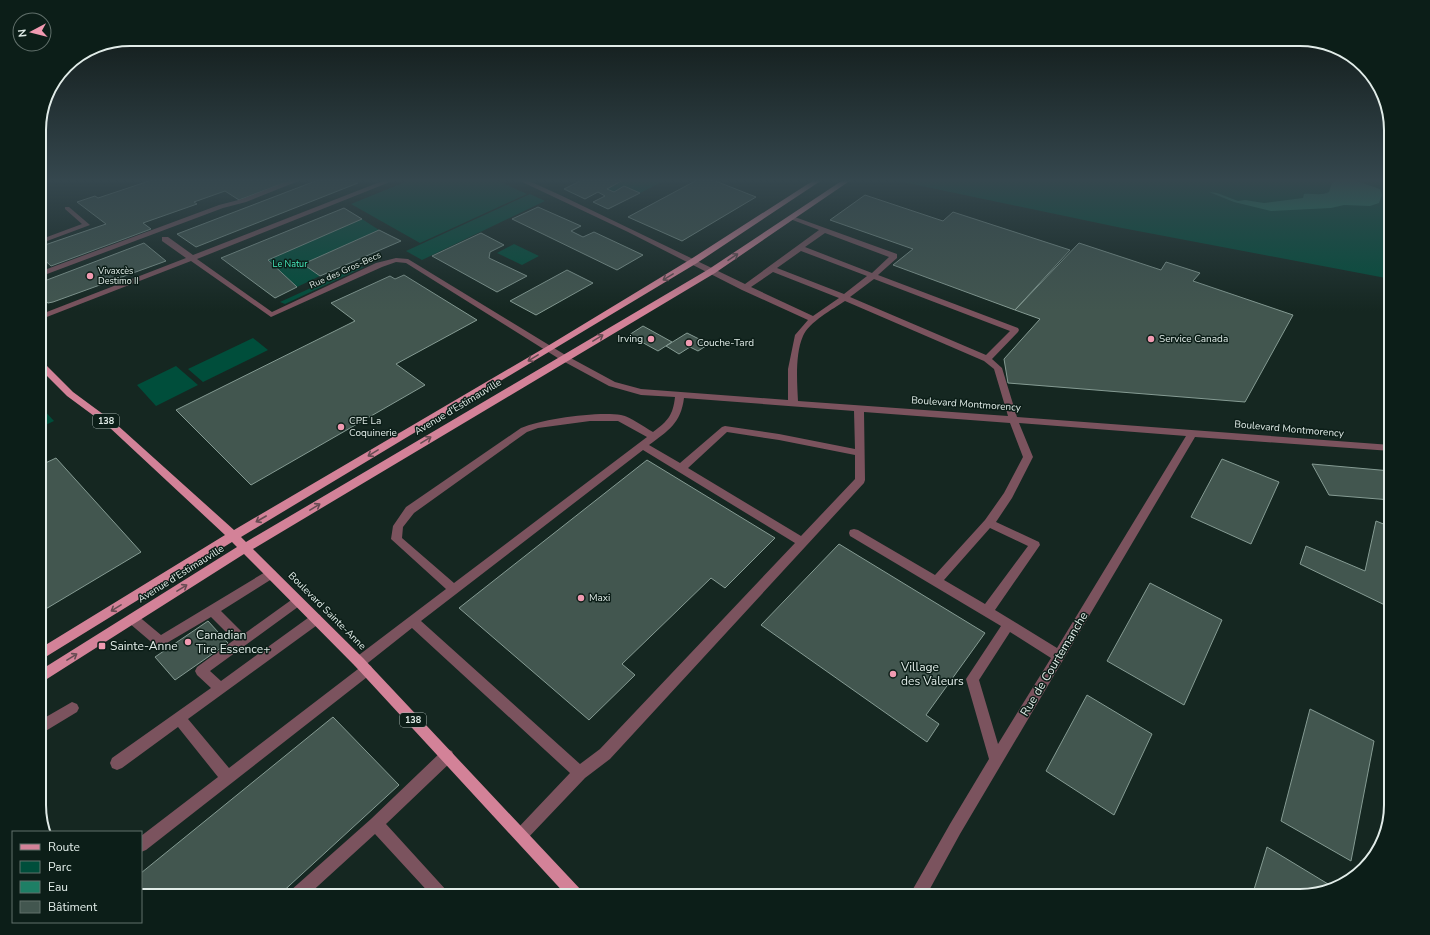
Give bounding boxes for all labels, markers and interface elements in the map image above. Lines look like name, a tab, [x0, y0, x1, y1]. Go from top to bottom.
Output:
north arrow	[12, 12, 52, 52]
text: N	[15, 28, 31, 38]
street label: Rue des Gros-Becs	[307, 249, 383, 291]
one-way arrow	[727, 253, 738, 261]
park label: Le Natur	[273, 258, 308, 270]
place label: Vivaxcès Destimo II	[97, 265, 139, 287]
marker: Vivaxcès Destimo II	[85, 271, 95, 281]
one-way arrow	[662, 273, 674, 281]
place label: Irving	[618, 332, 643, 346]
place label: Service Canada	[1159, 332, 1228, 346]
one-way arrow	[591, 334, 603, 342]
marker: Irving	[646, 334, 656, 344]
marker: Service Canada	[1146, 334, 1156, 344]
place label: Couche-Tard	[697, 336, 754, 350]
marker: Couche-Tard	[684, 338, 694, 348]
one-way arrow	[527, 355, 539, 363]
street label: Avenue d'Estimauville	[412, 375, 504, 439]
street label: Boulevard Montmorency	[911, 393, 1022, 415]
road number: 138	[93, 414, 119, 428]
place label: CPE La Coquinerie	[349, 414, 397, 440]
street label: Boulevard Montmorency	[1234, 417, 1345, 441]
marker: CPE La Coquinerie	[336, 422, 346, 432]
one-way arrow	[420, 436, 432, 444]
one-way arrow	[367, 449, 379, 457]
one-way arrow	[308, 502, 320, 510]
one-way arrow	[255, 515, 267, 523]
street label: Avenue d'Estimauville	[135, 542, 227, 606]
street label: Boulevard Sainte-Anne	[285, 569, 369, 653]
one-way arrow	[176, 583, 188, 591]
place label: Maxi	[589, 591, 610, 605]
marker: Maxi	[576, 593, 586, 603]
one-way arrow	[111, 604, 122, 612]
street label: Rue de Courtemanche	[1016, 609, 1092, 719]
place label: Canadian Tire Essence+	[196, 627, 270, 657]
marker: Canadian Tire Essence+	[183, 637, 193, 647]
place label: Sainte-Anne	[110, 638, 178, 654]
marker: Sainte-Anne	[97, 641, 107, 651]
one-way arrow	[66, 653, 77, 661]
place label: Village des Valeurs	[900, 659, 964, 689]
marker: Village des Valeurs	[888, 669, 898, 679]
road number: 138	[400, 713, 426, 727]
legend	[12, 831, 142, 923]
text: Route	[48, 839, 80, 855]
text: Parc	[48, 859, 72, 875]
text: Eau	[48, 879, 68, 895]
text: Bâtiment	[48, 899, 98, 915]

